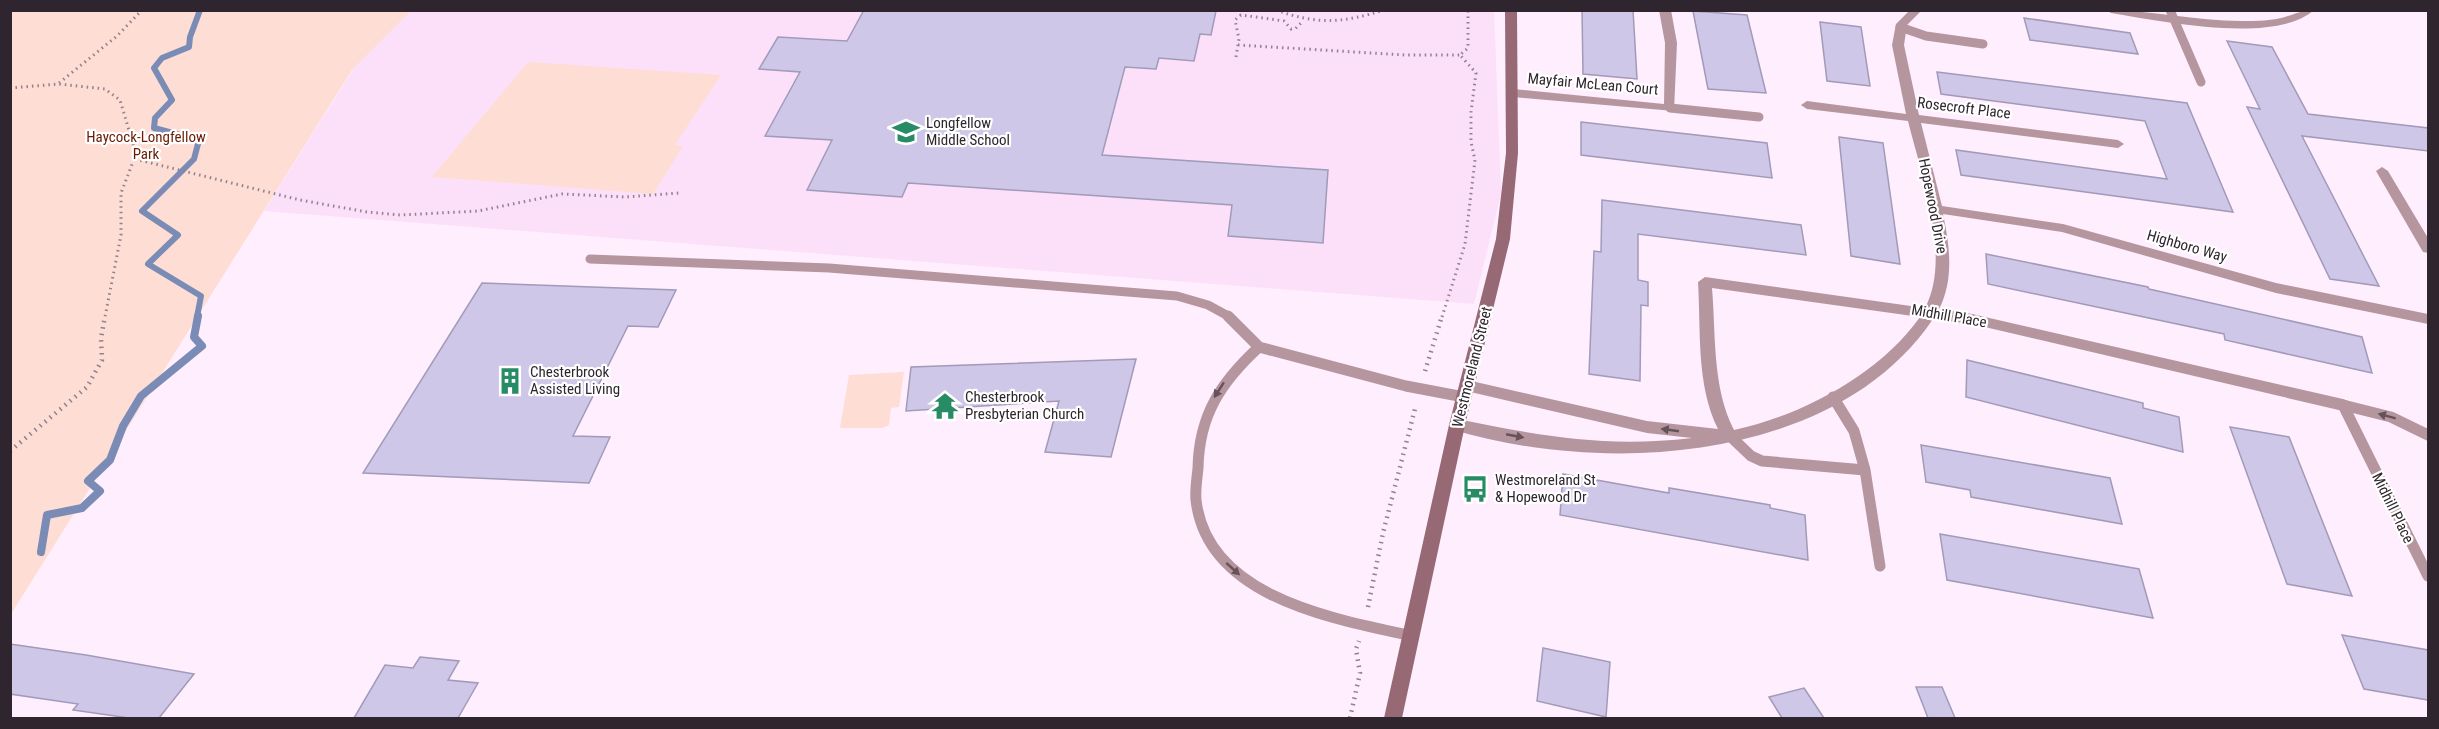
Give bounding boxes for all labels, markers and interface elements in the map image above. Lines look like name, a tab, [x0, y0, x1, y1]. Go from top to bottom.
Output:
street label: Mayfair McLean Court	[1527, 69, 1659, 99]
street label: Rosecroft Place	[1916, 93, 2012, 123]
place label: Longfellow Middle School	[926, 114, 1010, 149]
school or university icon: Longfellow Middle School	[891, 117, 921, 147]
park label: Haycock-Longfellow Park	[86, 128, 206, 163]
street label: Hopewood Drive	[1915, 157, 1951, 255]
street label: Highboro Way	[2145, 226, 2229, 266]
street label: Midhill Place	[1910, 301, 1988, 331]
street label: Westmoreland Street	[1448, 305, 1496, 429]
place label: Chesterbrook Assisted Living	[530, 363, 620, 398]
building icon: Chesterbrook Assisted Living	[495, 366, 525, 396]
one-way arrow	[1214, 382, 1225, 398]
place label: Chesterbrook Presbyterian Church	[965, 388, 1084, 423]
temple icon: Chesterbrook Presbyterian Church	[930, 391, 960, 421]
one-way arrow	[2378, 411, 2396, 421]
one-way arrow	[1661, 426, 1680, 435]
one-way arrow	[1505, 432, 1524, 441]
street label: Midhill Place	[2368, 470, 2418, 546]
place label: Westmoreland St & Hopewood Dr	[1495, 471, 1596, 506]
bus stop icon: Westmoreland St & Hopewood Dr	[1460, 474, 1490, 504]
one-way arrow	[1225, 562, 1240, 575]

